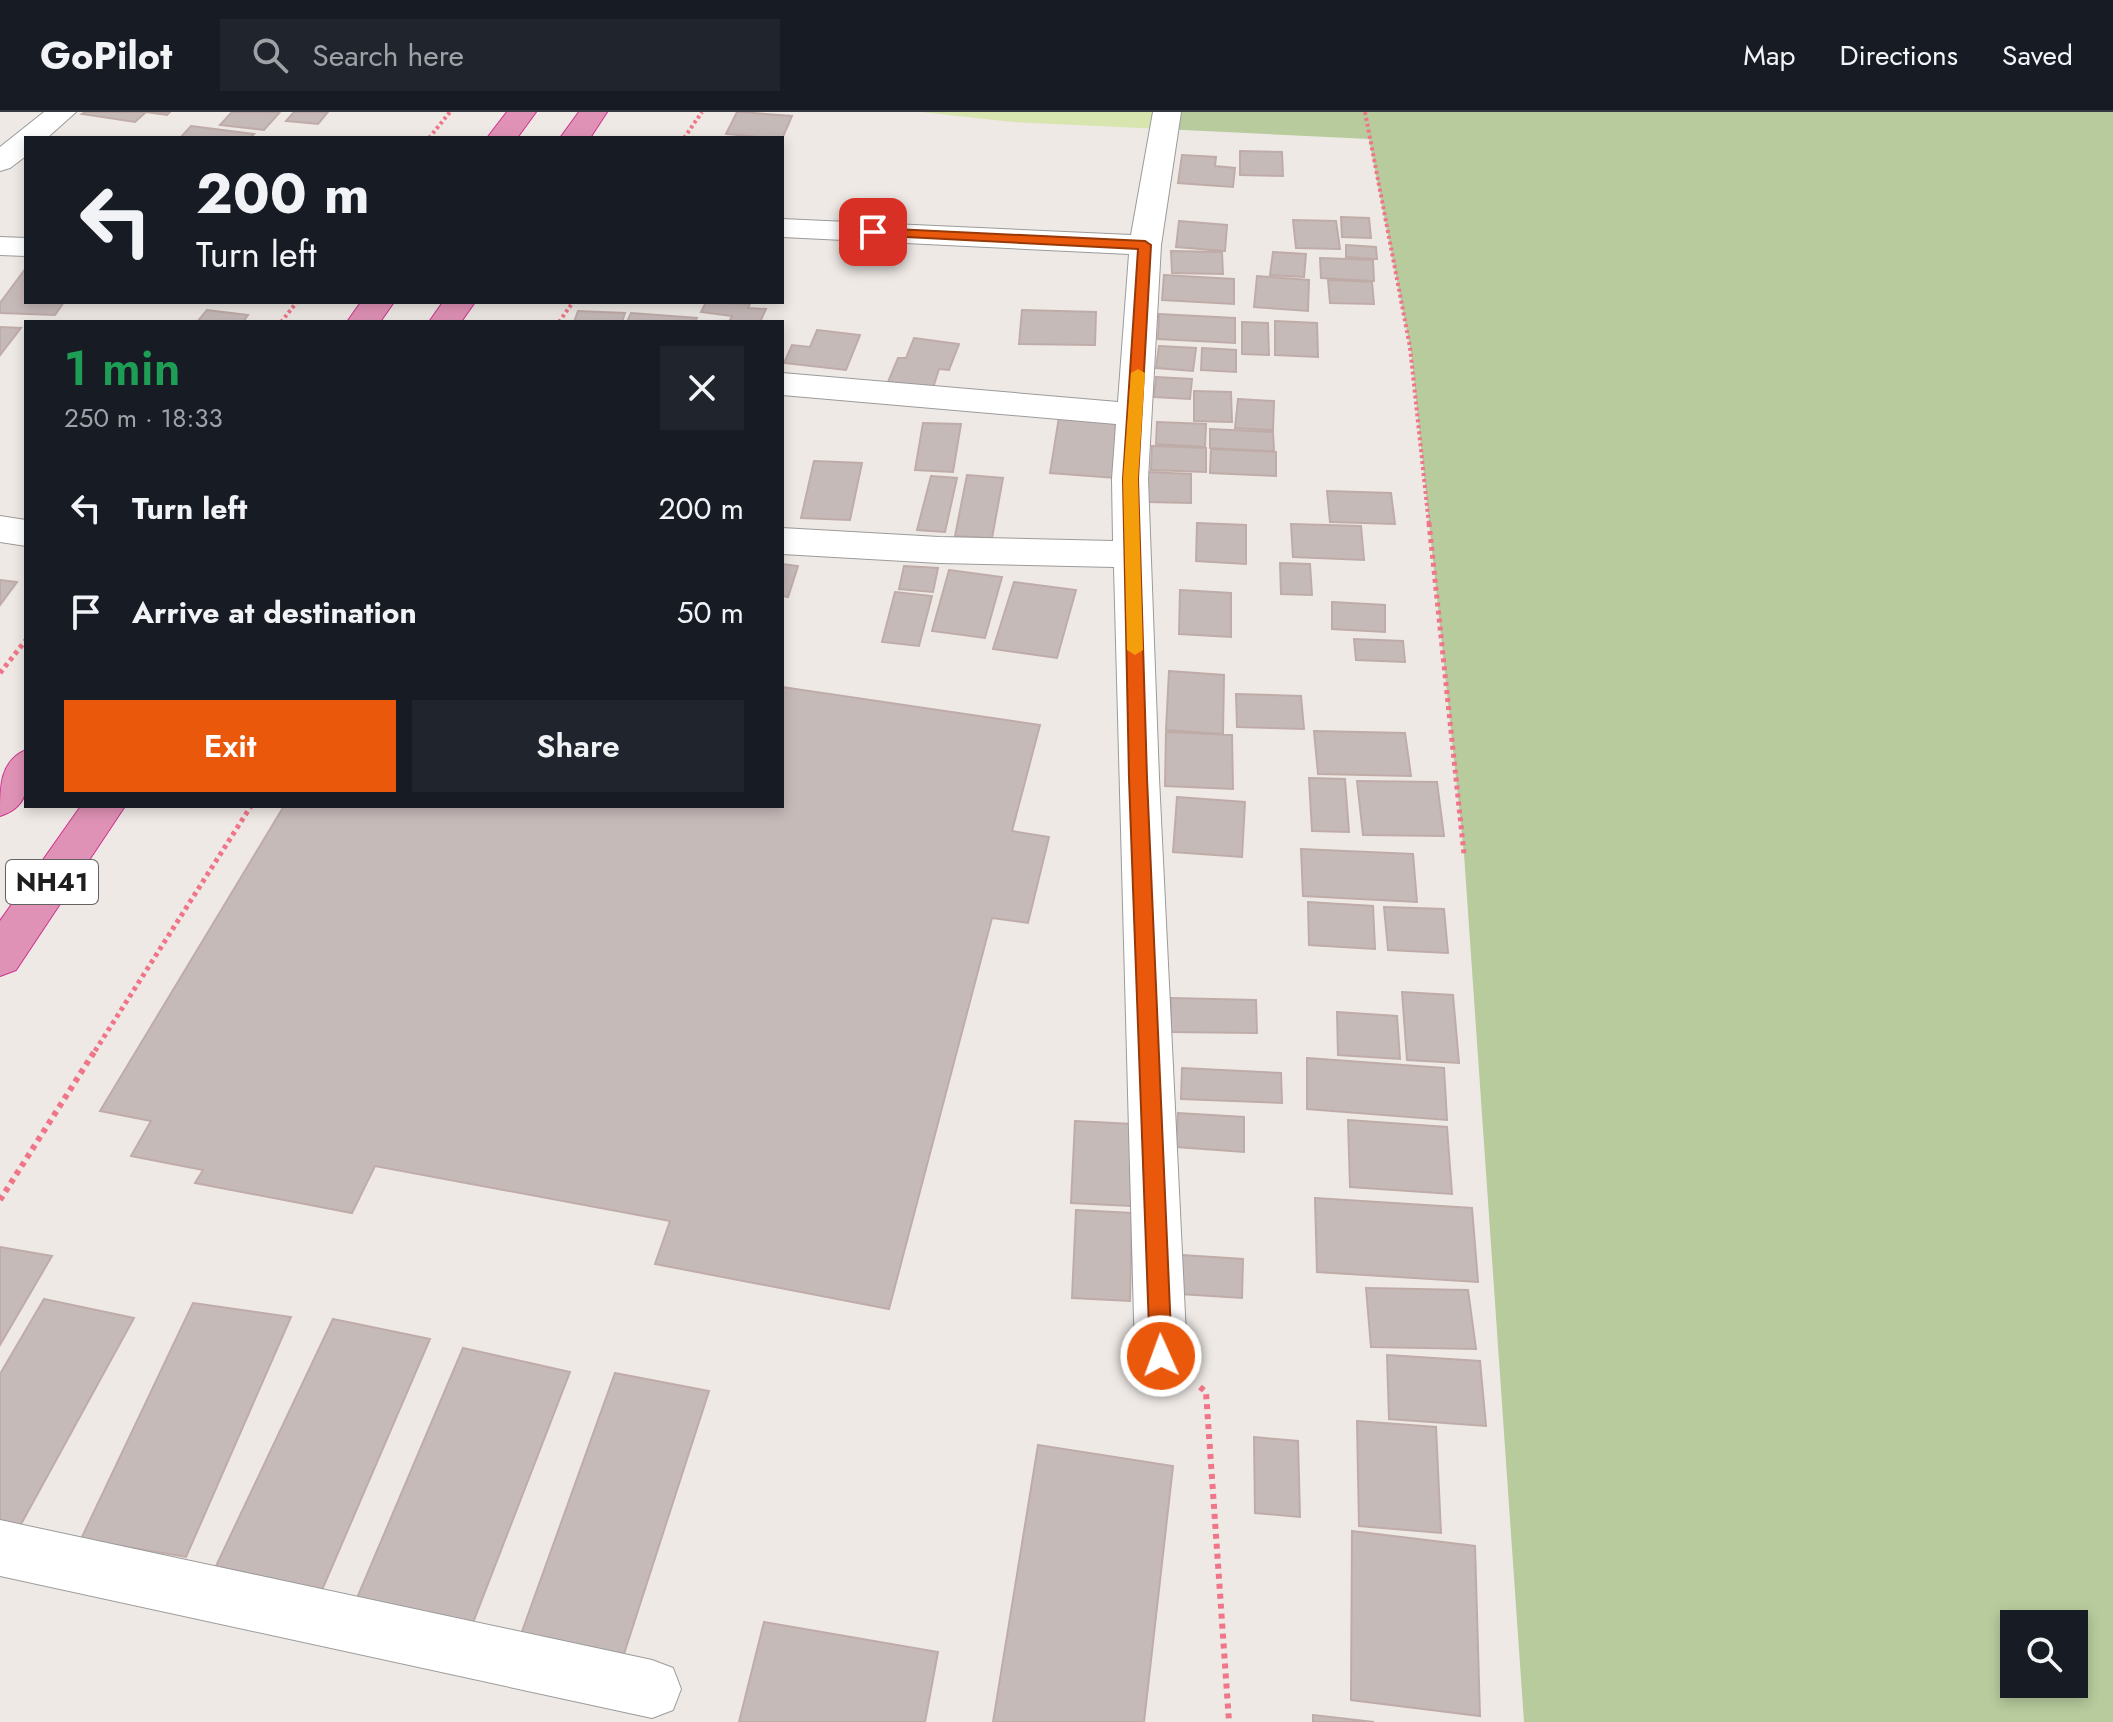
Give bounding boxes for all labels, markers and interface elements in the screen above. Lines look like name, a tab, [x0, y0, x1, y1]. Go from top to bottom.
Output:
search box	[220, 19, 780, 91]
text: GoPilot	[40, 28, 172, 83]
icon: search	[248, 33, 292, 77]
text: Search here	[312, 34, 464, 77]
text: Map	[1743, 35, 1795, 76]
text: Directions	[1839, 35, 1958, 76]
text: Saved	[2002, 35, 2073, 76]
text: 200 m	[196, 153, 370, 234]
icon: left	[64, 168, 168, 272]
pin	[839, 198, 907, 266]
icon: arrive	[851, 210, 895, 254]
text: Turn left	[196, 228, 317, 280]
text: 1 min	[64, 334, 181, 403]
button: close	[660, 346, 744, 430]
text: 250 m · 18:33	[64, 399, 223, 437]
icon: left	[64, 486, 108, 530]
text: Turn left	[132, 487, 247, 530]
text: 200 m	[659, 487, 744, 530]
icon: arrive	[64, 590, 108, 634]
text: Arrive at destination	[132, 591, 417, 634]
text: 50 m	[677, 591, 744, 634]
button: Exit	[64, 700, 396, 792]
button: Share	[412, 700, 744, 792]
road number: NH41	[6, 860, 98, 904]
position arrow	[1119, 1314, 1203, 1398]
map controls	[2000, 1610, 2088, 1698]
button: search	[2000, 1610, 2088, 1698]

